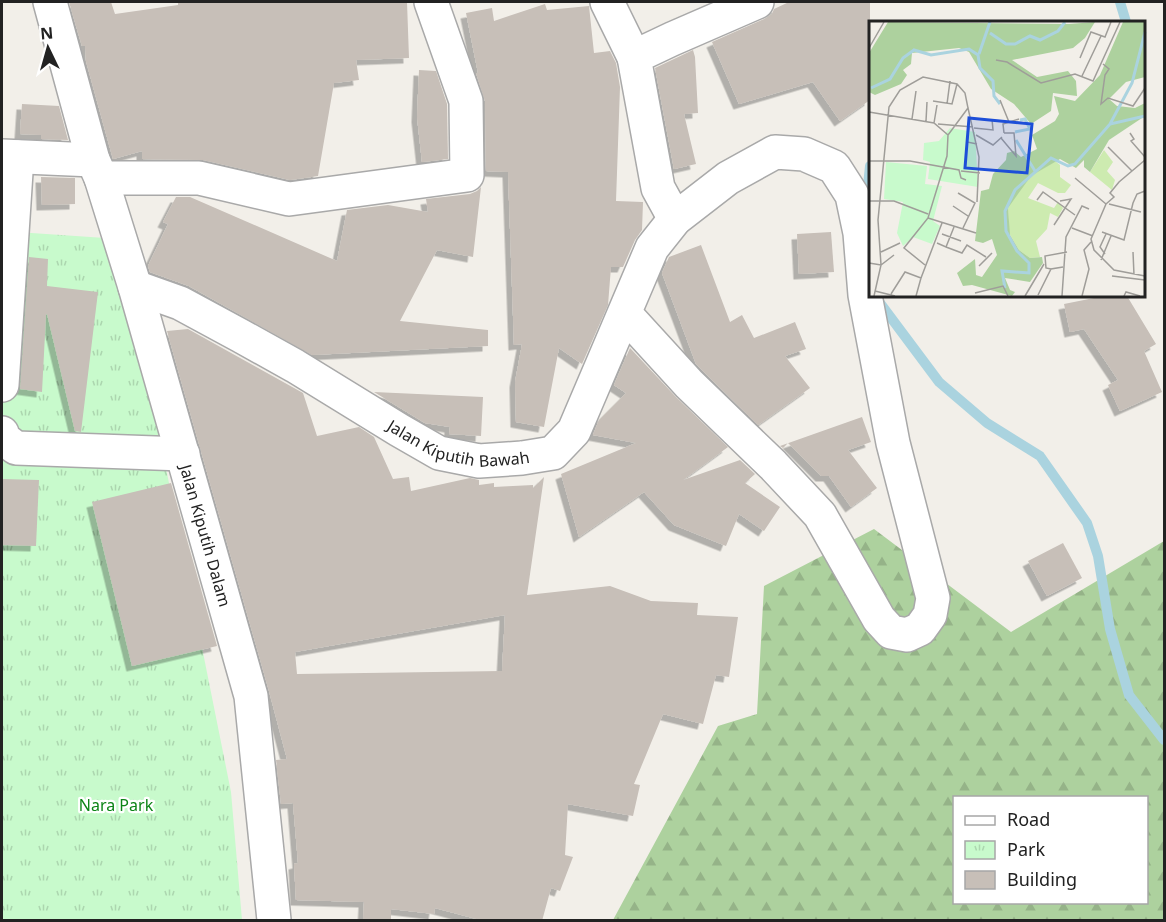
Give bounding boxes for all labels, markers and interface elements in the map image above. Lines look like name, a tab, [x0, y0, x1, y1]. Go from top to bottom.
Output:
north arrow	[18, 18, 78, 78]
inset map	[869, 21, 1145, 297]
text: N	[39, 22, 54, 45]
street label: Jalan Kiputih Bawah	[382, 414, 531, 472]
street label: Jalan Kiputih Dalam	[174, 460, 236, 609]
park label: Nara Park	[79, 794, 154, 816]
legend	[953, 796, 1148, 904]
text: Road	[1007, 807, 1050, 831]
text: Park	[1007, 837, 1045, 861]
text: Building	[1007, 867, 1077, 891]

